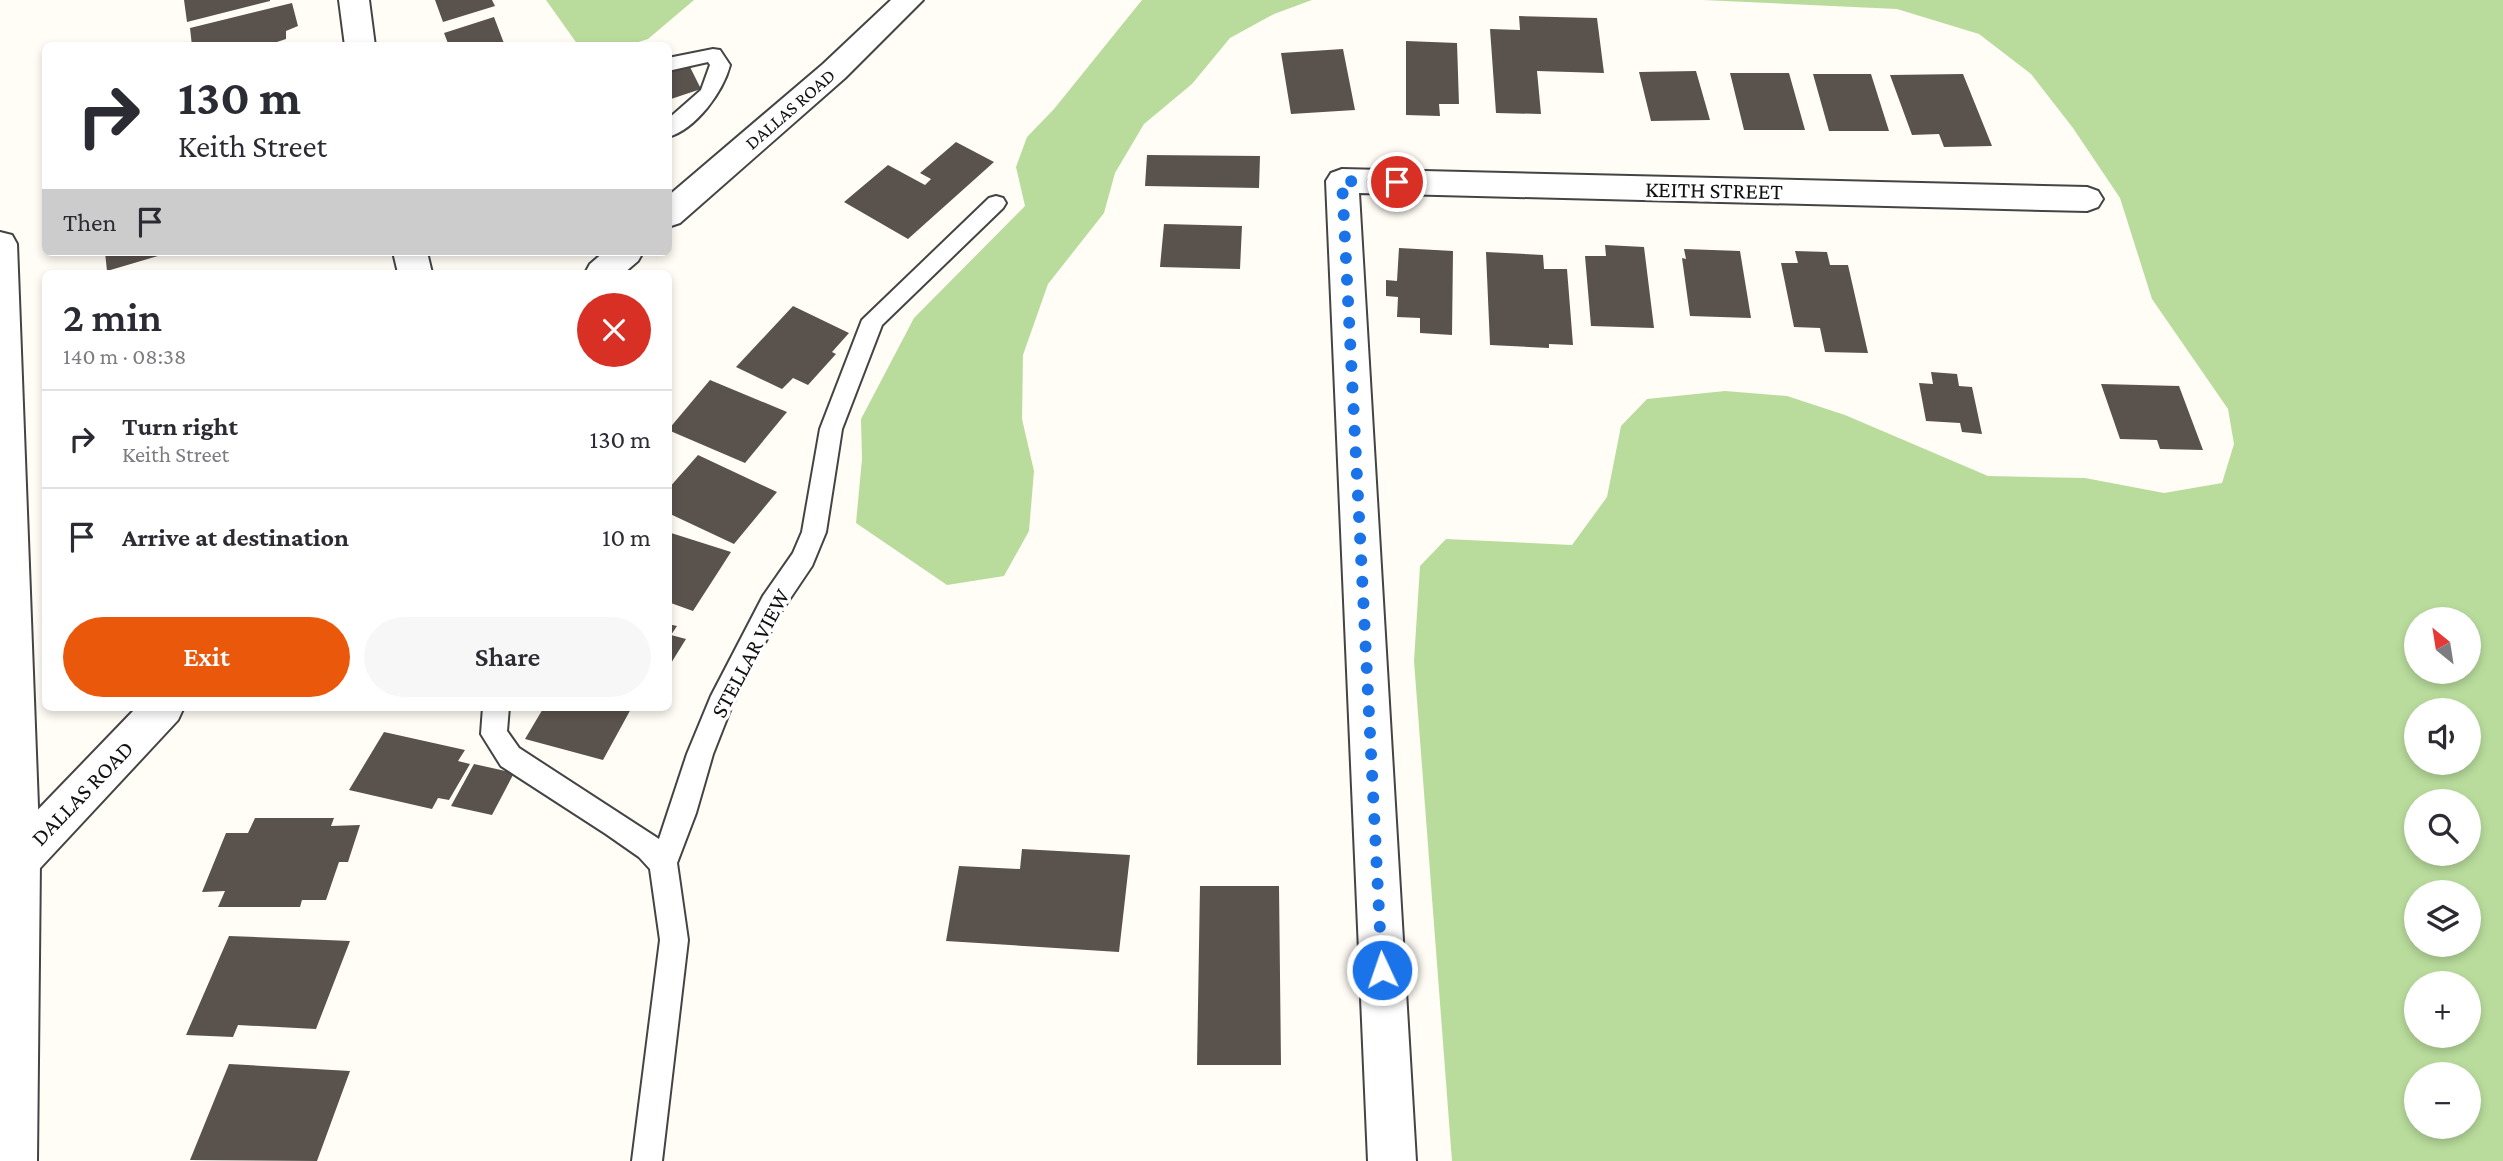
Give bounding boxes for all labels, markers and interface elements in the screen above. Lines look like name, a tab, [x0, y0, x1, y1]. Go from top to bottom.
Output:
street label: DALLAS ROAD	[741, 64, 839, 154]
icon: right	[63, 70, 154, 161]
text: 130 m	[178, 70, 301, 125]
text: Keith Street	[178, 128, 327, 164]
pin	[1367, 152, 1427, 212]
icon: arrive	[1378, 163, 1416, 201]
street label: KEITH STREET	[1645, 176, 1784, 204]
icon: arrive	[131, 203, 169, 241]
text: Then	[63, 208, 117, 237]
text: 2 min	[63, 293, 162, 340]
button: close	[577, 293, 651, 367]
text: 140 m · 08:38	[63, 343, 186, 369]
text: Turn right	[122, 412, 238, 441]
icon: right	[63, 420, 101, 458]
text: 130 m	[590, 425, 651, 454]
text: Keith Street	[122, 441, 229, 467]
icon: arrive	[63, 518, 101, 556]
text: Arrive at destination	[122, 523, 349, 552]
text: 10 m	[602, 523, 651, 552]
street label: STELLAR VIEW	[705, 583, 795, 722]
north arrow	[2404, 607, 2482, 684]
map controls	[2404, 607, 2481, 1139]
button: Exit	[63, 617, 350, 697]
button: Share	[364, 617, 651, 697]
button: sound	[2404, 698, 2481, 775]
street label: DALLAS ROAD	[26, 735, 138, 851]
button: search	[2404, 789, 2481, 866]
button: layers	[2404, 880, 2481, 957]
position arrow	[1345, 933, 1419, 1007]
button: +	[2404, 971, 2481, 1048]
button: −	[2404, 1062, 2481, 1139]

